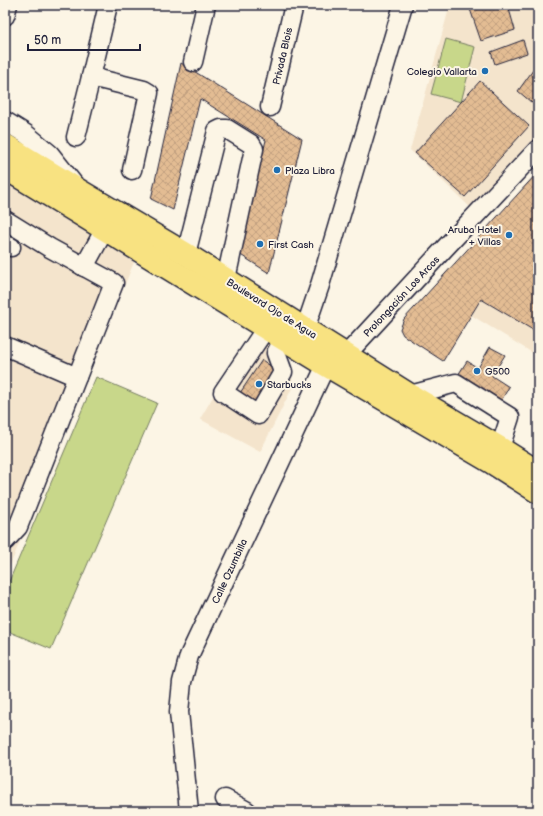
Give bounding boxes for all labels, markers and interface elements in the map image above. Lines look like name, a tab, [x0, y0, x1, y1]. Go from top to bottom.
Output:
scale bar	[28, 26, 140, 52]
street label: Privada Blois	[271, 26, 295, 86]
text: 50 m	[34, 33, 61, 48]
place label: Colegio Vallarta	[407, 66, 477, 78]
marker: Colegio Vallarta	[480, 66, 490, 76]
marker: Plaza Libra	[272, 165, 282, 175]
place label: Plaza Libra	[285, 165, 335, 177]
place label: Aruba Hotel + Villas	[448, 224, 501, 248]
marker: Aruba Hotel + Villas	[504, 230, 514, 240]
marker: First Cash	[255, 239, 265, 249]
place label: First Cash	[268, 239, 314, 251]
street label: Prolongación Los Arcos	[361, 254, 442, 340]
street label: Boulevard Ojo de Agua	[224, 276, 319, 342]
marker: G500	[472, 366, 482, 376]
place label: G500	[485, 366, 510, 378]
marker: Starbucks	[254, 379, 264, 389]
place label: Starbucks	[267, 379, 311, 391]
street label: Calle Ozumbilla	[210, 537, 250, 606]

